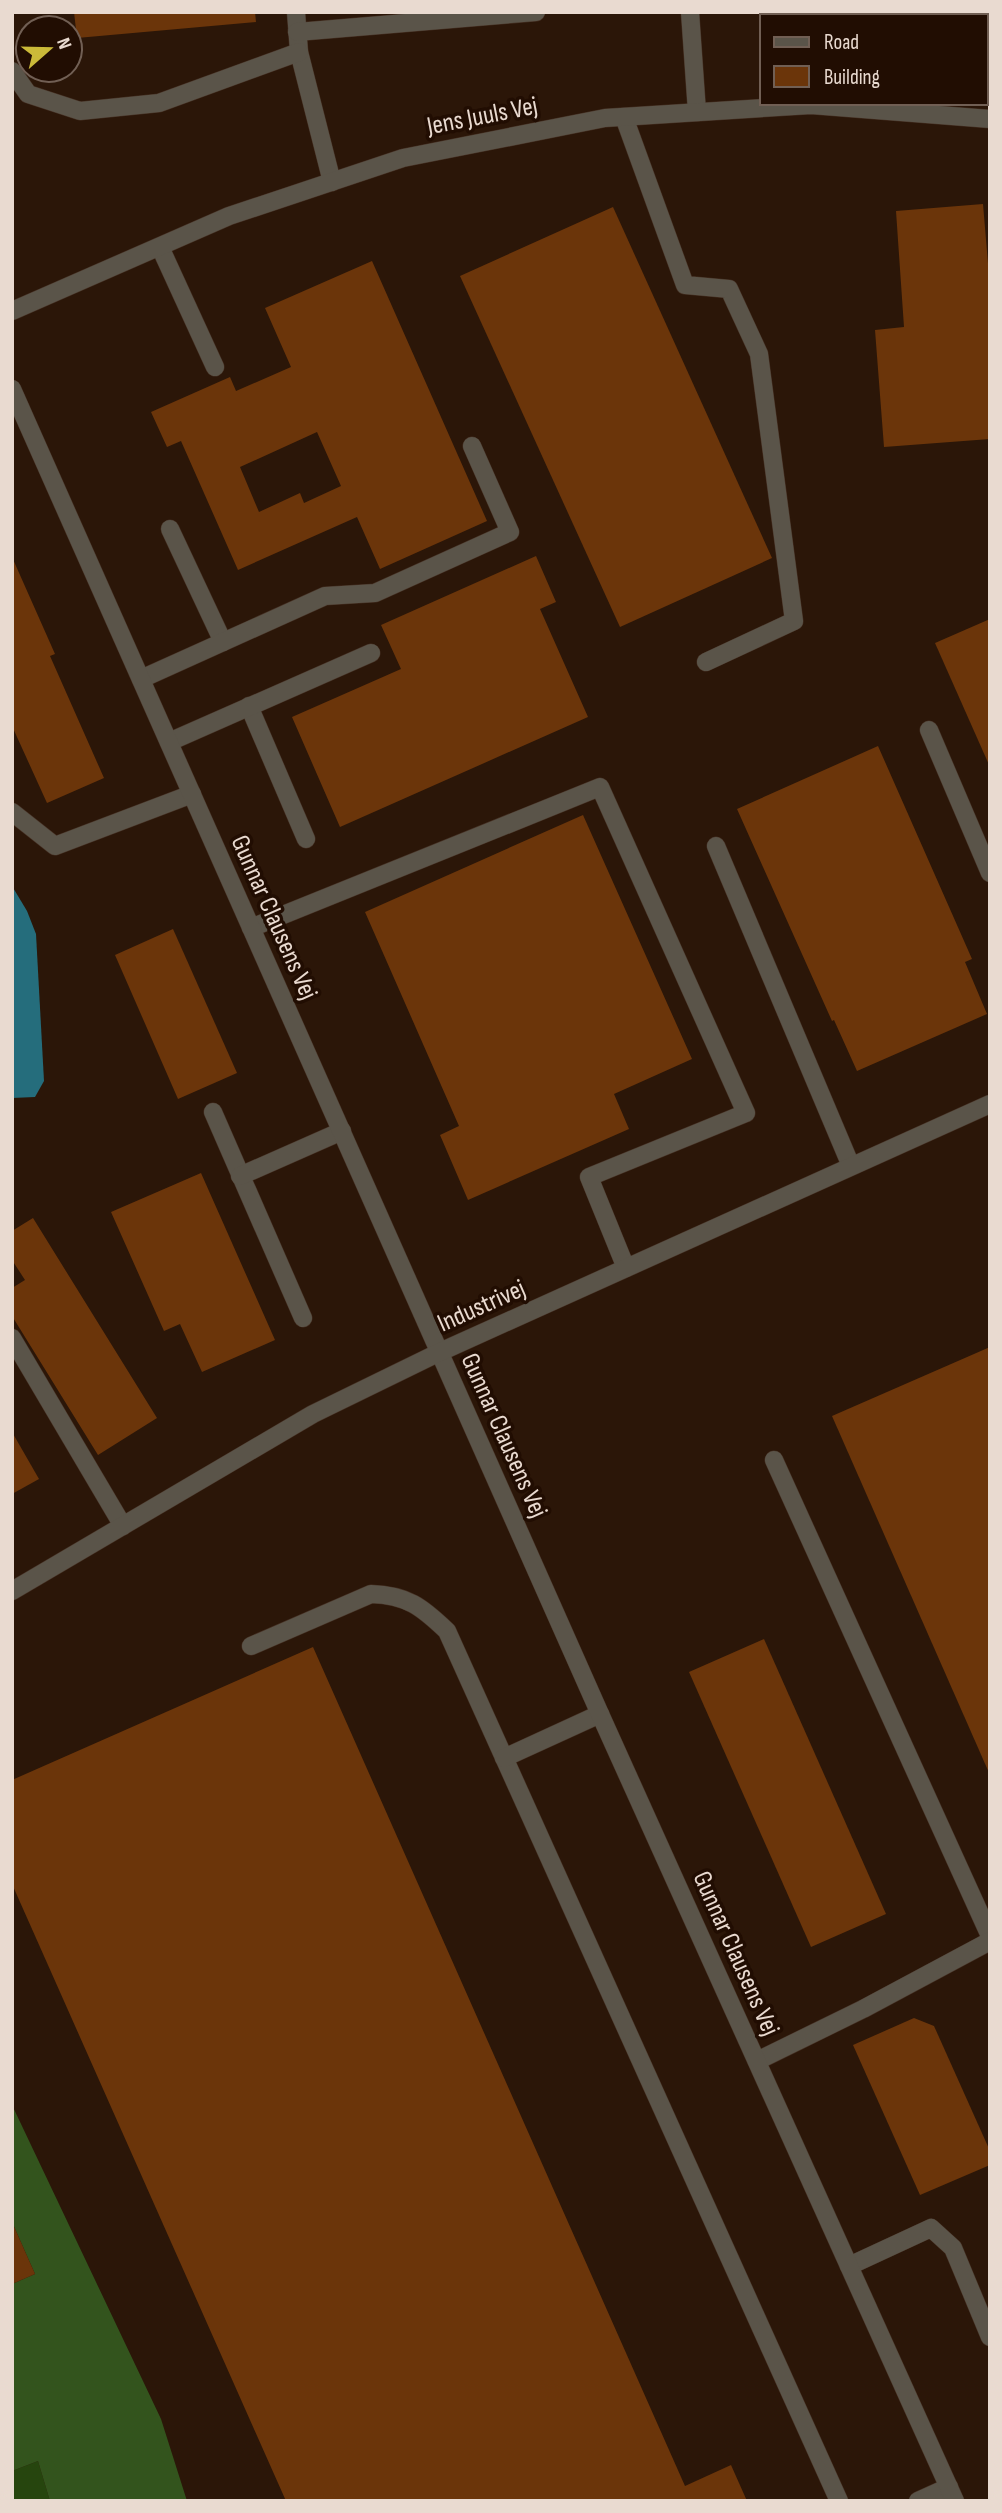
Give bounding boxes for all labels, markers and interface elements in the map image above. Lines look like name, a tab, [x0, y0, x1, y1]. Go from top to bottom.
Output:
north arrow	[14, 14, 84, 84]
legend	[760, 14, 988, 105]
text: Road	[824, 30, 859, 55]
text: N	[51, 35, 76, 52]
text: Building	[824, 65, 880, 90]
street label: Jens Juuls Vej	[423, 91, 540, 143]
street label: Gunnar Clausens Vej	[224, 831, 324, 1005]
street label: Industrivej	[433, 1273, 530, 1339]
street label: Gunnar Clausens Vej	[454, 1349, 554, 1523]
street label: Gunnar Clausens Vej	[686, 1867, 786, 2041]

